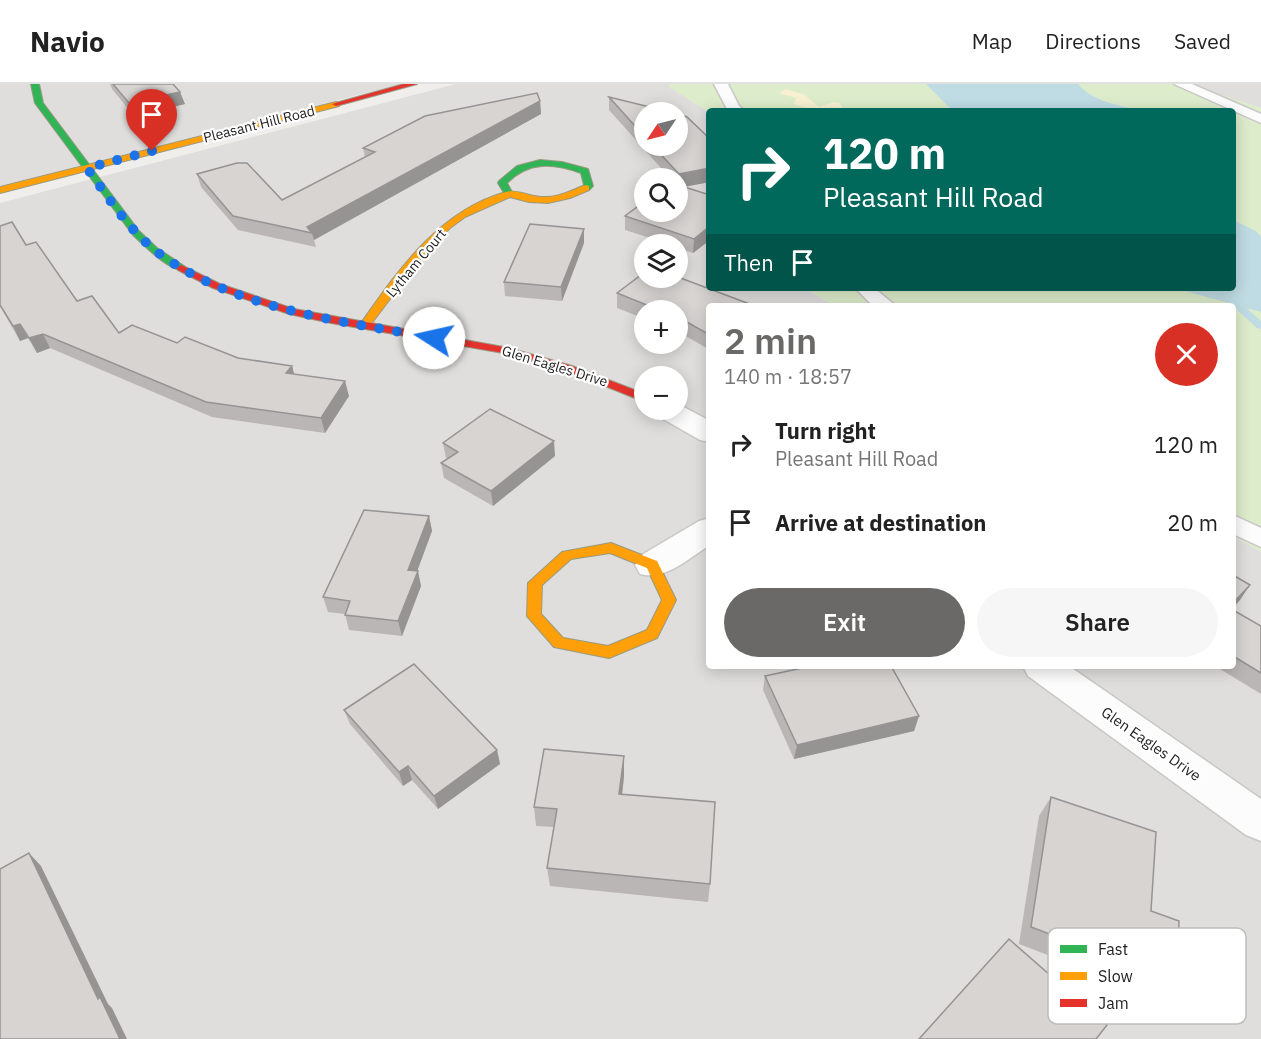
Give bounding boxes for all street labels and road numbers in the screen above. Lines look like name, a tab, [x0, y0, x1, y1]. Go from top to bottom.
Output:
street label: Pleasant Hill Road	[201, 101, 317, 147]
street label: Lytham Court	[382, 225, 450, 301]
street label: Glen Eagles Drive	[500, 341, 610, 391]
street label: Glen Eagles Drive	[1098, 702, 1205, 785]

